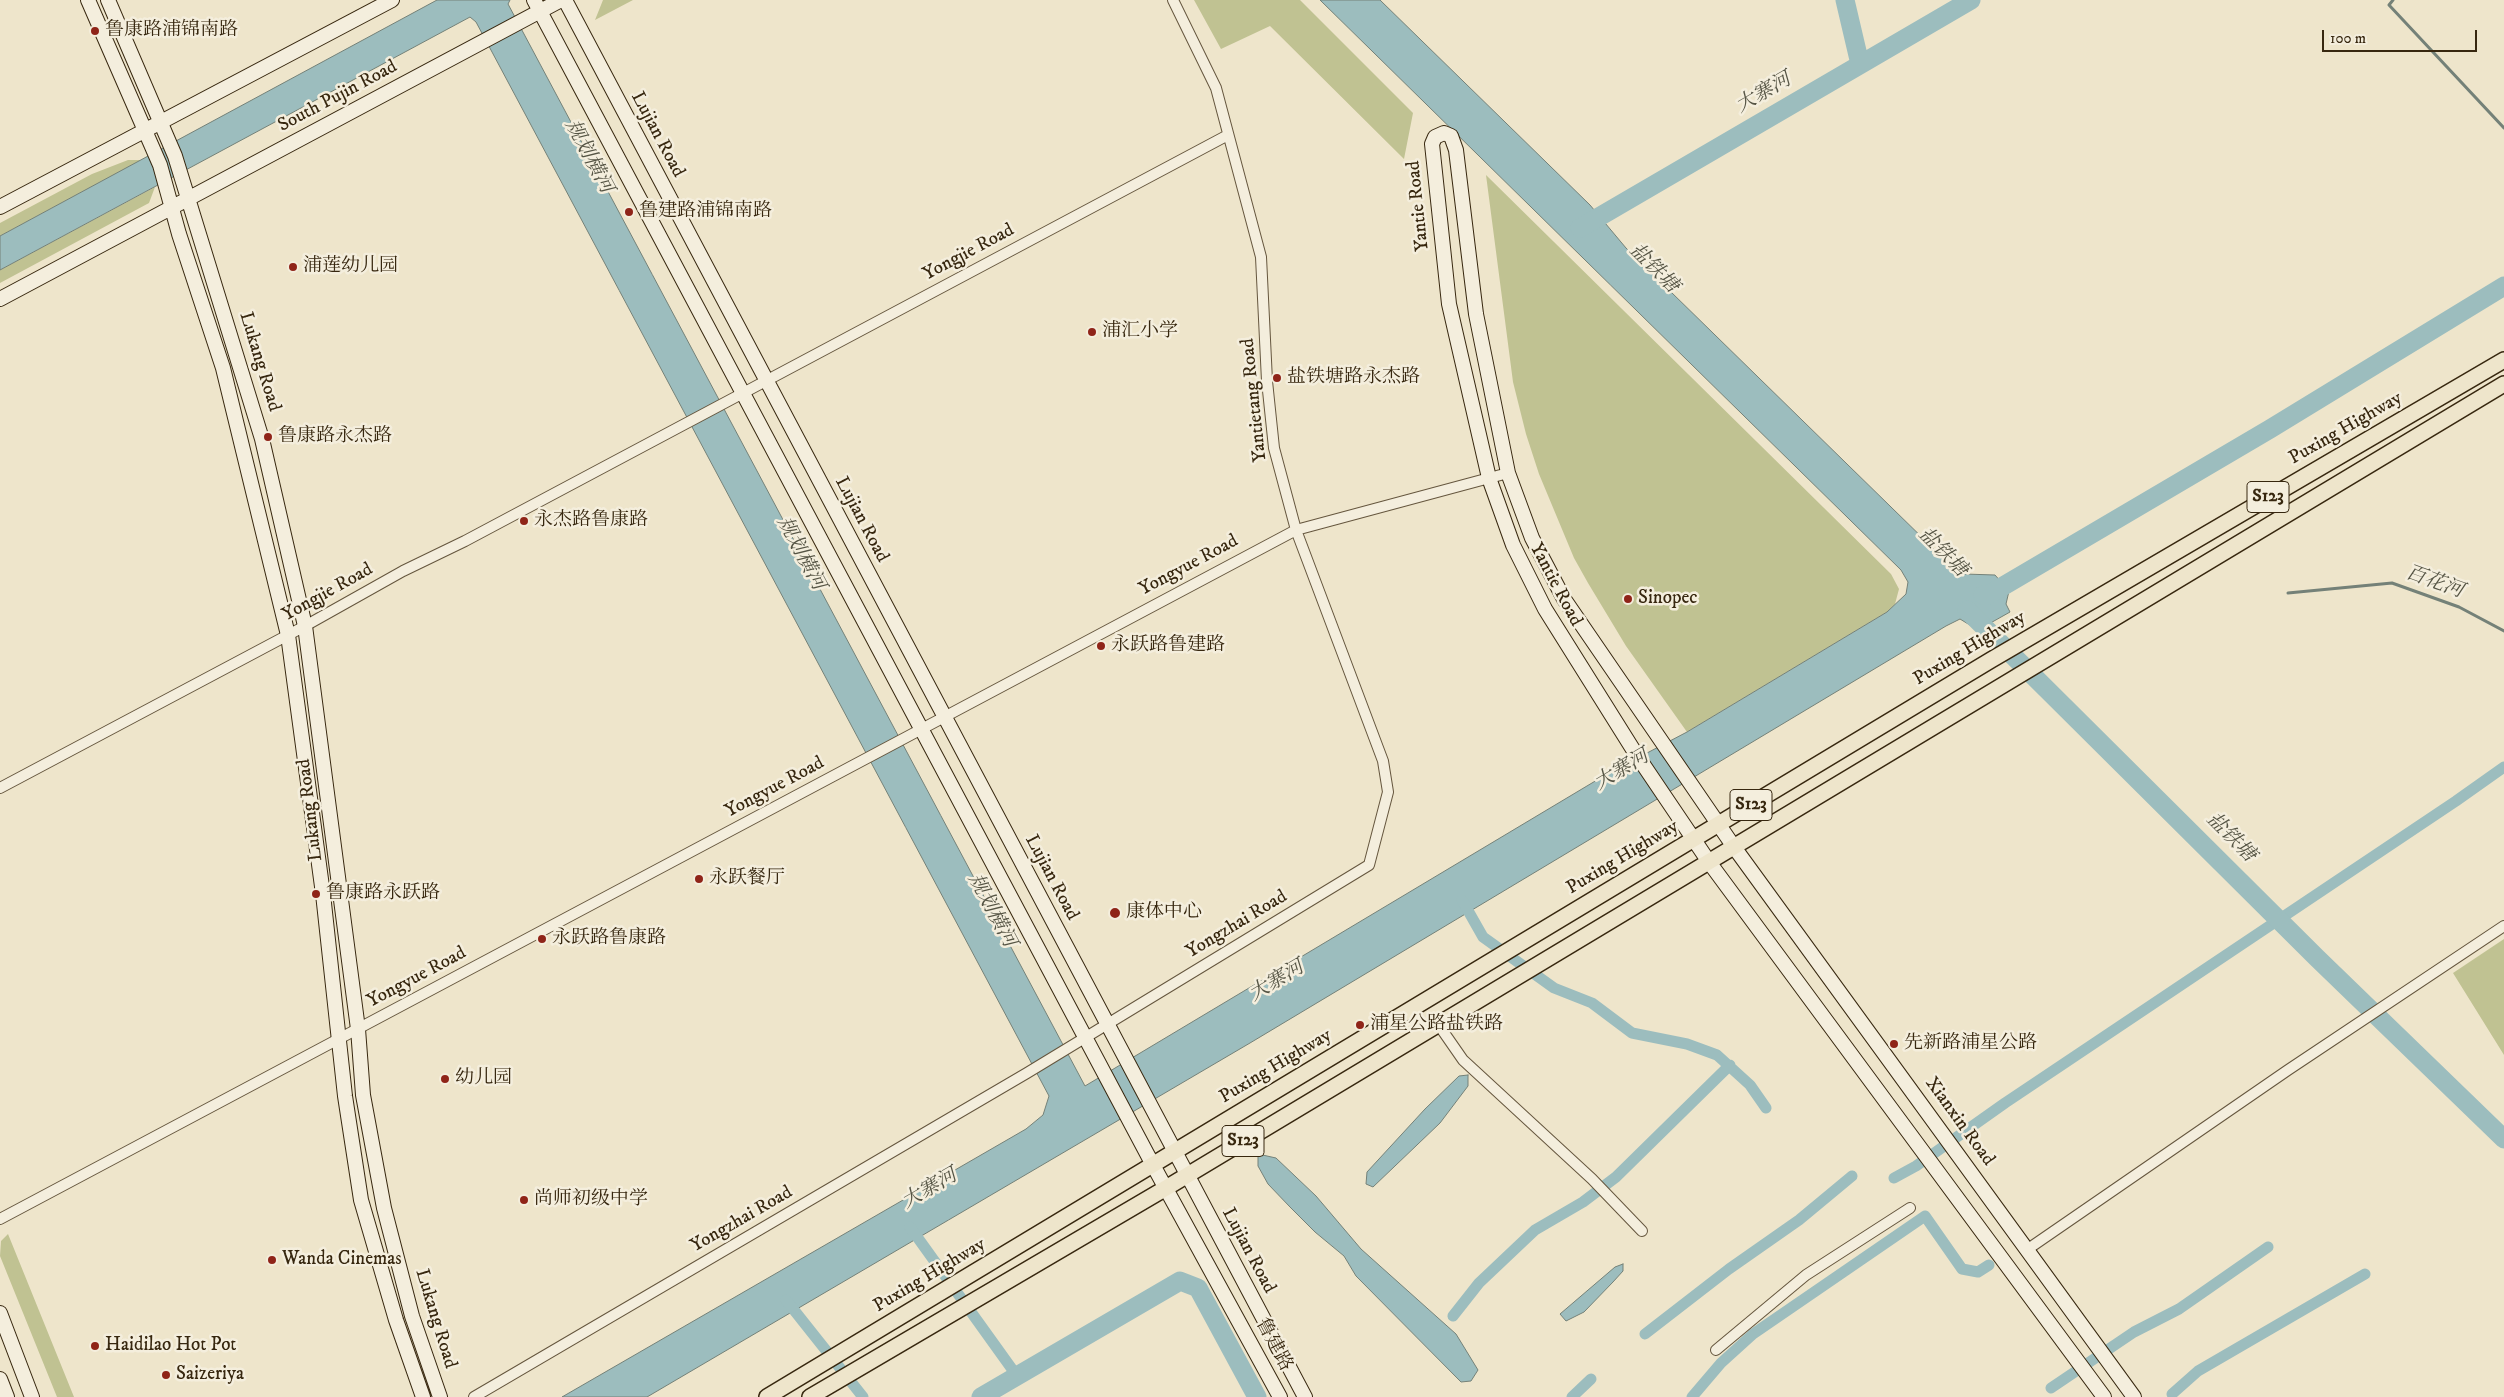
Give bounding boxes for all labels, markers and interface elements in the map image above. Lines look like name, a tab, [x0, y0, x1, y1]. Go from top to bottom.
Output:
place label: 鲁康路浦锦南路	[105, 20, 238, 42]
scale bar	[2324, 20, 2479, 52]
marker: 鲁康路浦锦南路	[89, 25, 101, 37]
text: 100 m	[2330, 29, 2366, 48]
street label: South Pujin Road	[275, 56, 401, 138]
water label: 大寨河	[1732, 69, 1796, 119]
street label: Lujian Road	[625, 88, 689, 182]
water label: 规划横河	[559, 116, 617, 198]
street label: Yantie Road	[1403, 160, 1435, 252]
place label: 鲁建路浦锦南路	[639, 201, 772, 223]
marker: 鲁建路浦锦南路	[623, 206, 635, 218]
street label: Yongjie Road	[920, 219, 1018, 287]
water label: 盐铁塘	[1623, 239, 1683, 299]
place label: 浦莲幼儿园	[303, 256, 398, 278]
marker: 浦莲幼儿园	[287, 261, 299, 273]
street label: Lukang Road	[233, 309, 285, 415]
place label: 浦汇小学	[1102, 321, 1178, 343]
marker: 浦汇小学	[1086, 326, 1098, 338]
street label: Yantietang Road	[1237, 337, 1273, 463]
place label: 盐铁塘路永杰路	[1287, 367, 1420, 389]
marker: 盐铁塘路永杰路	[1271, 372, 1283, 384]
street label: Puxing Highway	[2285, 387, 2407, 471]
place label: 鲁康路永杰路	[278, 426, 392, 448]
marker: 鲁康路永杰路	[262, 431, 274, 443]
street label: Lujian Road	[829, 473, 893, 567]
road number: S123	[2247, 482, 2289, 512]
place label: 永杰路鲁康路	[534, 510, 648, 532]
water label: 规划横河	[771, 513, 829, 595]
marker: 永杰路鲁康路	[518, 515, 530, 527]
water label: 盐铁塘	[1912, 523, 1972, 583]
street label: Yongyue Road	[1136, 530, 1242, 602]
street label: Yantie Road	[1524, 539, 1586, 631]
street label: Yongjie Road	[279, 559, 377, 627]
water label: 百花河	[2402, 561, 2466, 605]
place label: Sinopec	[1638, 588, 1698, 610]
marker: Sinopec	[1622, 593, 1634, 605]
street label: Puxing Highway	[1910, 607, 2030, 691]
place label: 永跃路鲁建路	[1111, 635, 1225, 657]
marker: 永跃路鲁建路	[1095, 640, 1107, 652]
water label: 大寨河	[1590, 745, 1654, 797]
street label: Yongyue Road	[722, 752, 828, 824]
street label: Lukang Road	[293, 758, 329, 862]
road number: S123	[1730, 790, 1772, 820]
water label: 盐铁塘	[2200, 808, 2260, 868]
street label: Puxing Highway	[1563, 816, 1683, 900]
street label: Lujian Road	[1019, 831, 1083, 925]
place label: 永跃餐厅	[709, 868, 785, 890]
water label: 规划横河	[962, 870, 1020, 952]
marker: 永跃餐厅	[693, 873, 705, 885]
place label: 鲁康路永跃路	[326, 883, 440, 905]
street label: Yongzhai Road	[1182, 886, 1292, 964]
marker: 鲁康路永跃路	[310, 888, 322, 900]
place label: 康体中心	[1126, 902, 1202, 924]
marker: 康体中心	[1108, 906, 1122, 920]
place label: 永跃路鲁康路	[552, 928, 666, 950]
marker: 永跃路鲁康路	[536, 933, 548, 945]
street label: Yongyue Road	[364, 942, 470, 1014]
water label: 大寨河	[1245, 956, 1309, 1008]
place label: 浦星公路盐铁路	[1370, 1014, 1503, 1036]
marker: 浦星公路盐铁路	[1354, 1019, 1366, 1031]
street label: Puxing Highway	[1216, 1025, 1336, 1109]
place label: 先新路浦星公路	[1904, 1033, 2037, 1055]
marker: 先新路浦星公路	[1888, 1038, 1900, 1050]
place label: 幼儿园	[455, 1068, 512, 1090]
marker: 幼儿园	[439, 1073, 451, 1085]
street label: Xianxin Road	[1919, 1073, 1999, 1171]
road number: S123	[1222, 1126, 1264, 1156]
water label: 大寨河	[898, 1165, 962, 1215]
street label: Yongzhai Road	[687, 1182, 797, 1258]
place label: 尚师初级中学	[534, 1189, 648, 1211]
marker: 尚师初级中学	[518, 1194, 530, 1206]
street label: Lujian Road	[1216, 1204, 1280, 1298]
street label: Puxing Highway	[870, 1234, 990, 1318]
place label: Wanda Cinemas	[282, 1249, 402, 1271]
marker: Wanda Cinemas	[266, 1254, 278, 1266]
street label: Lukang Road	[409, 1266, 461, 1372]
street label: 鲁建路	[1250, 1314, 1296, 1376]
place label: Haidilao Hot Pot	[105, 1335, 236, 1357]
marker: Haidilao Hot Pot	[89, 1340, 101, 1352]
place label: Saizeriya	[176, 1364, 244, 1386]
marker: Saizeriya	[160, 1369, 172, 1381]

